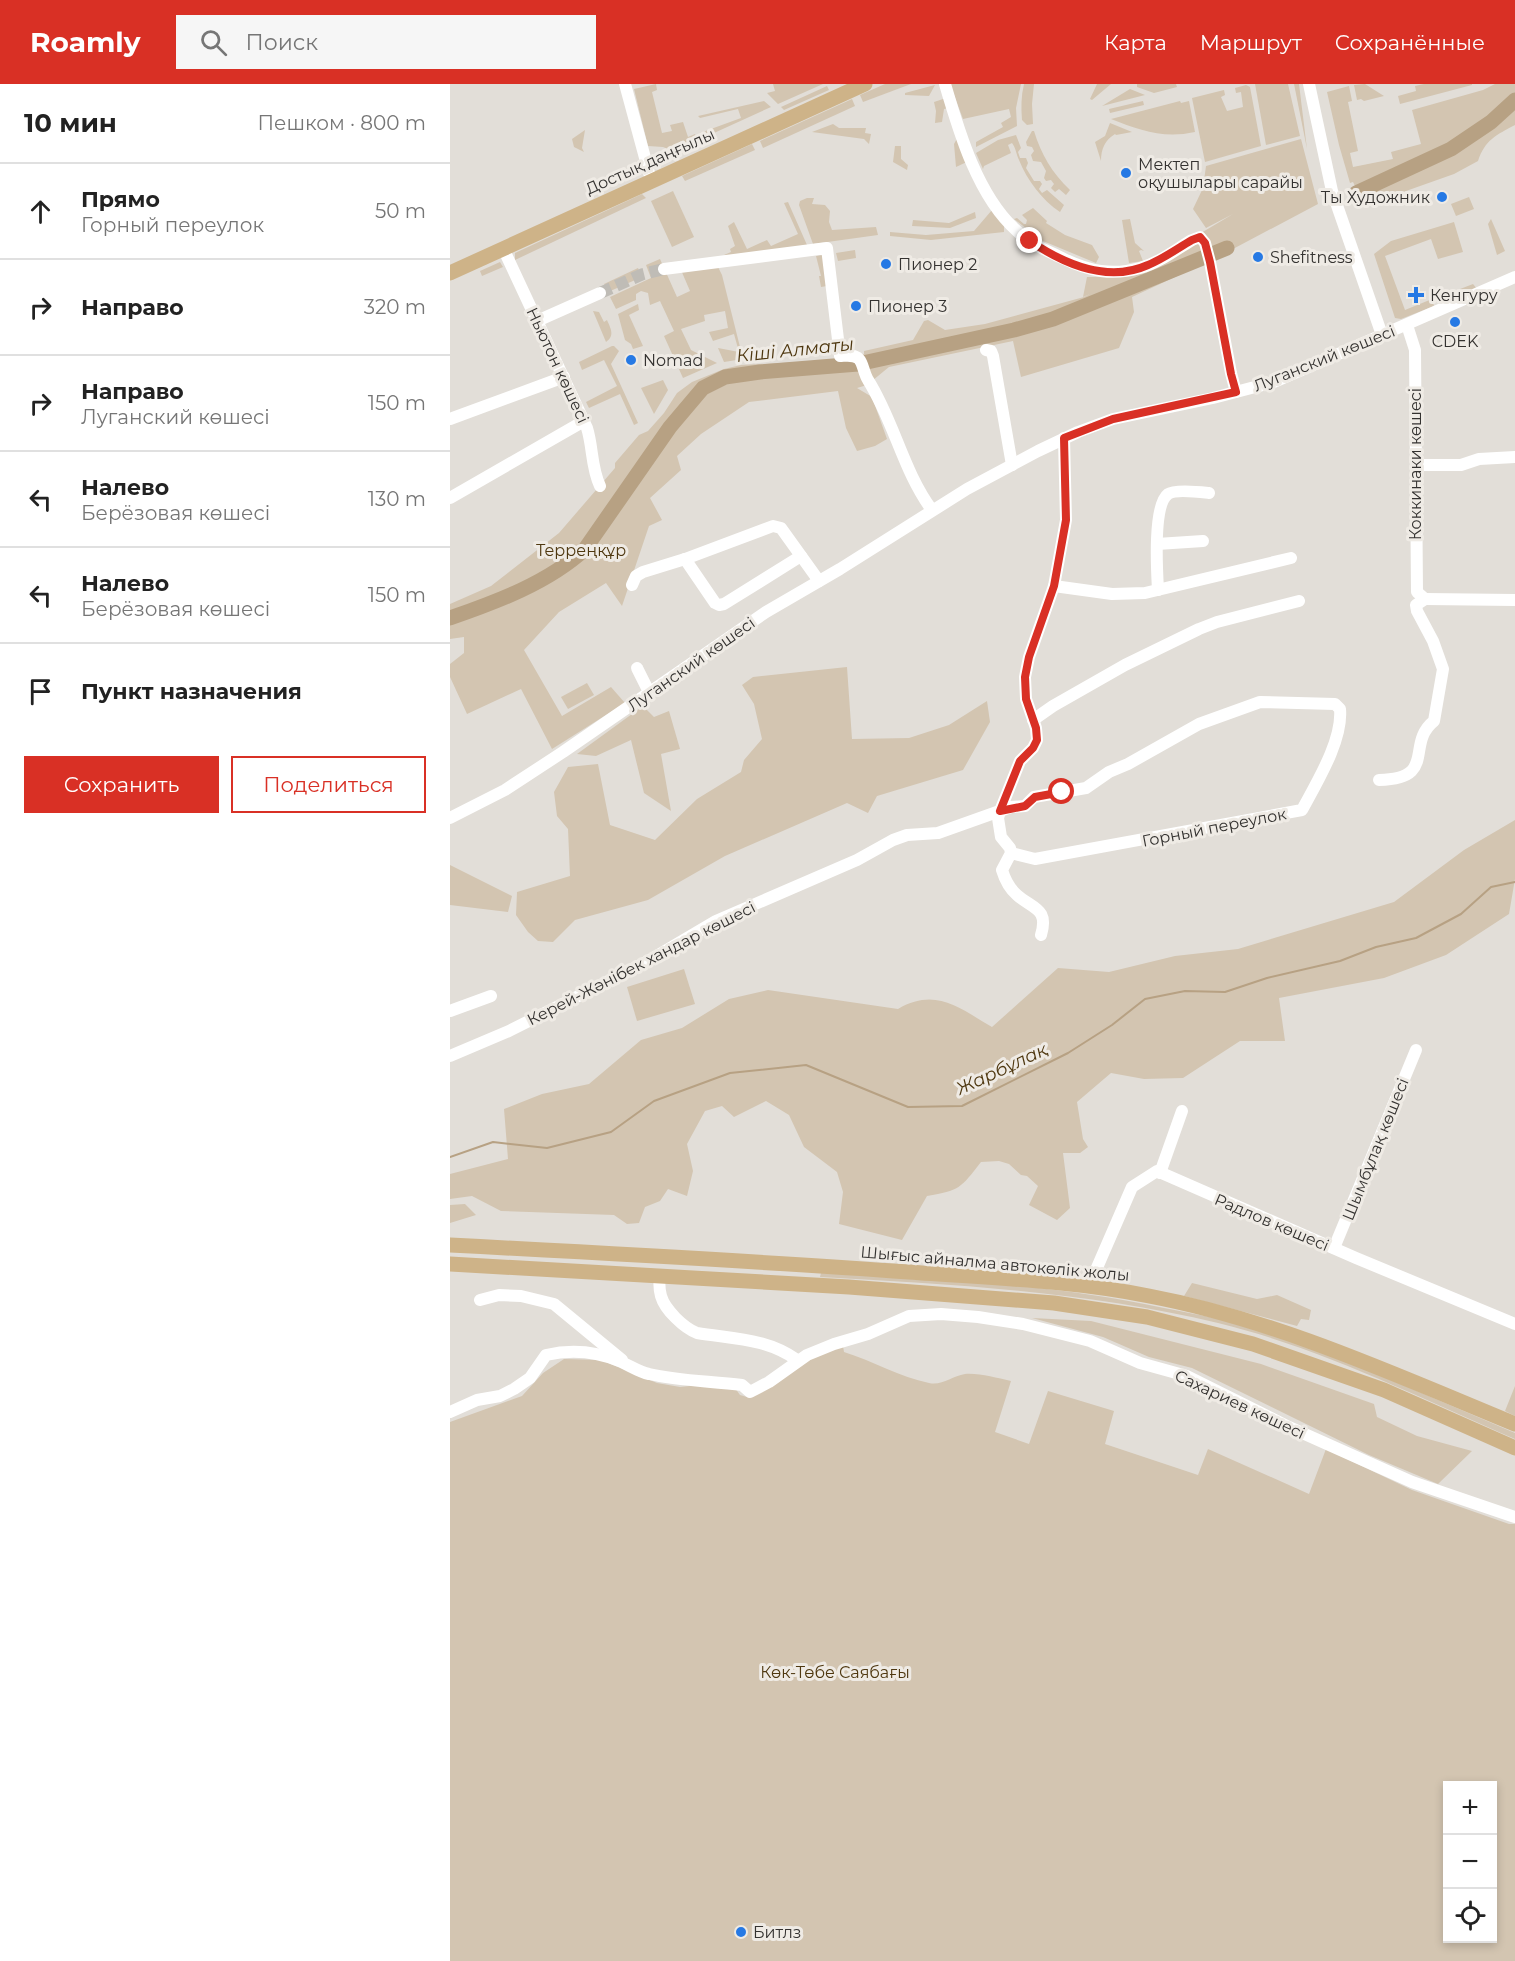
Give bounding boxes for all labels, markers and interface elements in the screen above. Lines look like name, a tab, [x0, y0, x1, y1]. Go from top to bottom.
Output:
search box	[176, 15, 596, 69]
text: Roamly	[30, 25, 140, 59]
icon: search	[197, 26, 230, 59]
text: Поиск	[245, 29, 318, 56]
text: Карта	[1104, 30, 1167, 55]
text: Маршрут	[1200, 30, 1302, 55]
text: Сохранённые	[1335, 30, 1485, 55]
text: 10 мин	[24, 107, 117, 139]
text: Пешком · 800 m	[258, 111, 426, 135]
street label: Достық даңғылы	[583, 124, 718, 198]
place label: Мектеп оқушылары сарайы	[1138, 155, 1303, 192]
marker: Мектеп оқушылары сарайы	[1119, 166, 1133, 180]
text: Прямо	[81, 186, 160, 213]
place label: Ты Художник	[1321, 188, 1431, 207]
marker: Ты Художник	[1435, 190, 1449, 204]
icon: ahead	[24, 195, 57, 228]
text: 50 m	[375, 199, 426, 223]
text: Горный переулок	[81, 213, 264, 237]
route end	[1016, 227, 1042, 253]
place label: Shefitness	[1270, 248, 1353, 267]
marker: Shefitness	[1251, 250, 1265, 264]
place label: Пионер 2	[898, 255, 977, 274]
marker: Пионер 2	[879, 257, 893, 271]
marker: Кенгуру	[1407, 286, 1425, 304]
place label: Кенгуру	[1430, 286, 1498, 305]
icon: right	[24, 291, 57, 324]
text: Направо	[81, 294, 184, 321]
text: 320 m	[364, 295, 426, 319]
place label: Пионер 3	[868, 297, 947, 316]
marker: Пионер 3	[849, 299, 863, 313]
street label: Ньютон көшесі	[522, 304, 593, 426]
marker: CDEK	[1448, 315, 1462, 329]
street label: Луганский көшесі	[1251, 321, 1398, 396]
place label: CDEK	[1432, 332, 1479, 351]
water label: Кіші Алматы	[735, 333, 855, 367]
place label: Nomad	[643, 351, 703, 370]
marker: Nomad	[624, 353, 638, 367]
text: Направо	[81, 378, 184, 405]
icon: right	[24, 387, 57, 420]
street label: Коккинаки көшесі	[1406, 388, 1425, 540]
text: 150 m	[368, 391, 426, 415]
text: Луганский көшесі	[81, 405, 270, 429]
text: Налево	[81, 474, 169, 501]
icon: left	[24, 483, 57, 516]
text: 130 m	[368, 487, 426, 511]
text: Берёзовая көшесі	[81, 501, 270, 525]
park label: Терреңқұр	[536, 541, 626, 560]
text: Налево	[81, 570, 169, 597]
icon: left	[24, 579, 57, 612]
text: 150 m	[368, 583, 426, 607]
text: Берёзовая көшесі	[81, 597, 270, 621]
street label: Луганский көшесі	[624, 613, 759, 716]
icon: arrive	[24, 675, 57, 708]
text: Пункт назначения	[81, 678, 302, 705]
button: Сохранить	[24, 756, 219, 813]
button: Поделиться	[231, 756, 426, 813]
route start	[1048, 778, 1074, 804]
street label: Горный переулок	[1140, 804, 1288, 851]
street label: Керей-Жәнібек хандар көшесі	[524, 897, 758, 1029]
water label: Жарбұлақ	[952, 1038, 1051, 1100]
street label: Шымбұлақ көшесі	[1338, 1075, 1413, 1223]
street label: Радлов көшесі	[1212, 1190, 1332, 1255]
street label: Шығыс айналма автокөлік жолы	[860, 1242, 1130, 1285]
street label: Сахариев көшесі	[1172, 1366, 1308, 1443]
park label: Көк-Төбе Саябағы	[760, 1663, 910, 1682]
map controls	[1443, 1781, 1497, 1943]
button: +	[1443, 1781, 1497, 1835]
button: −	[1443, 1835, 1497, 1889]
button: locate	[1443, 1889, 1497, 1943]
place label: Битлз	[753, 1923, 801, 1942]
marker: Битлз	[734, 1925, 748, 1939]

